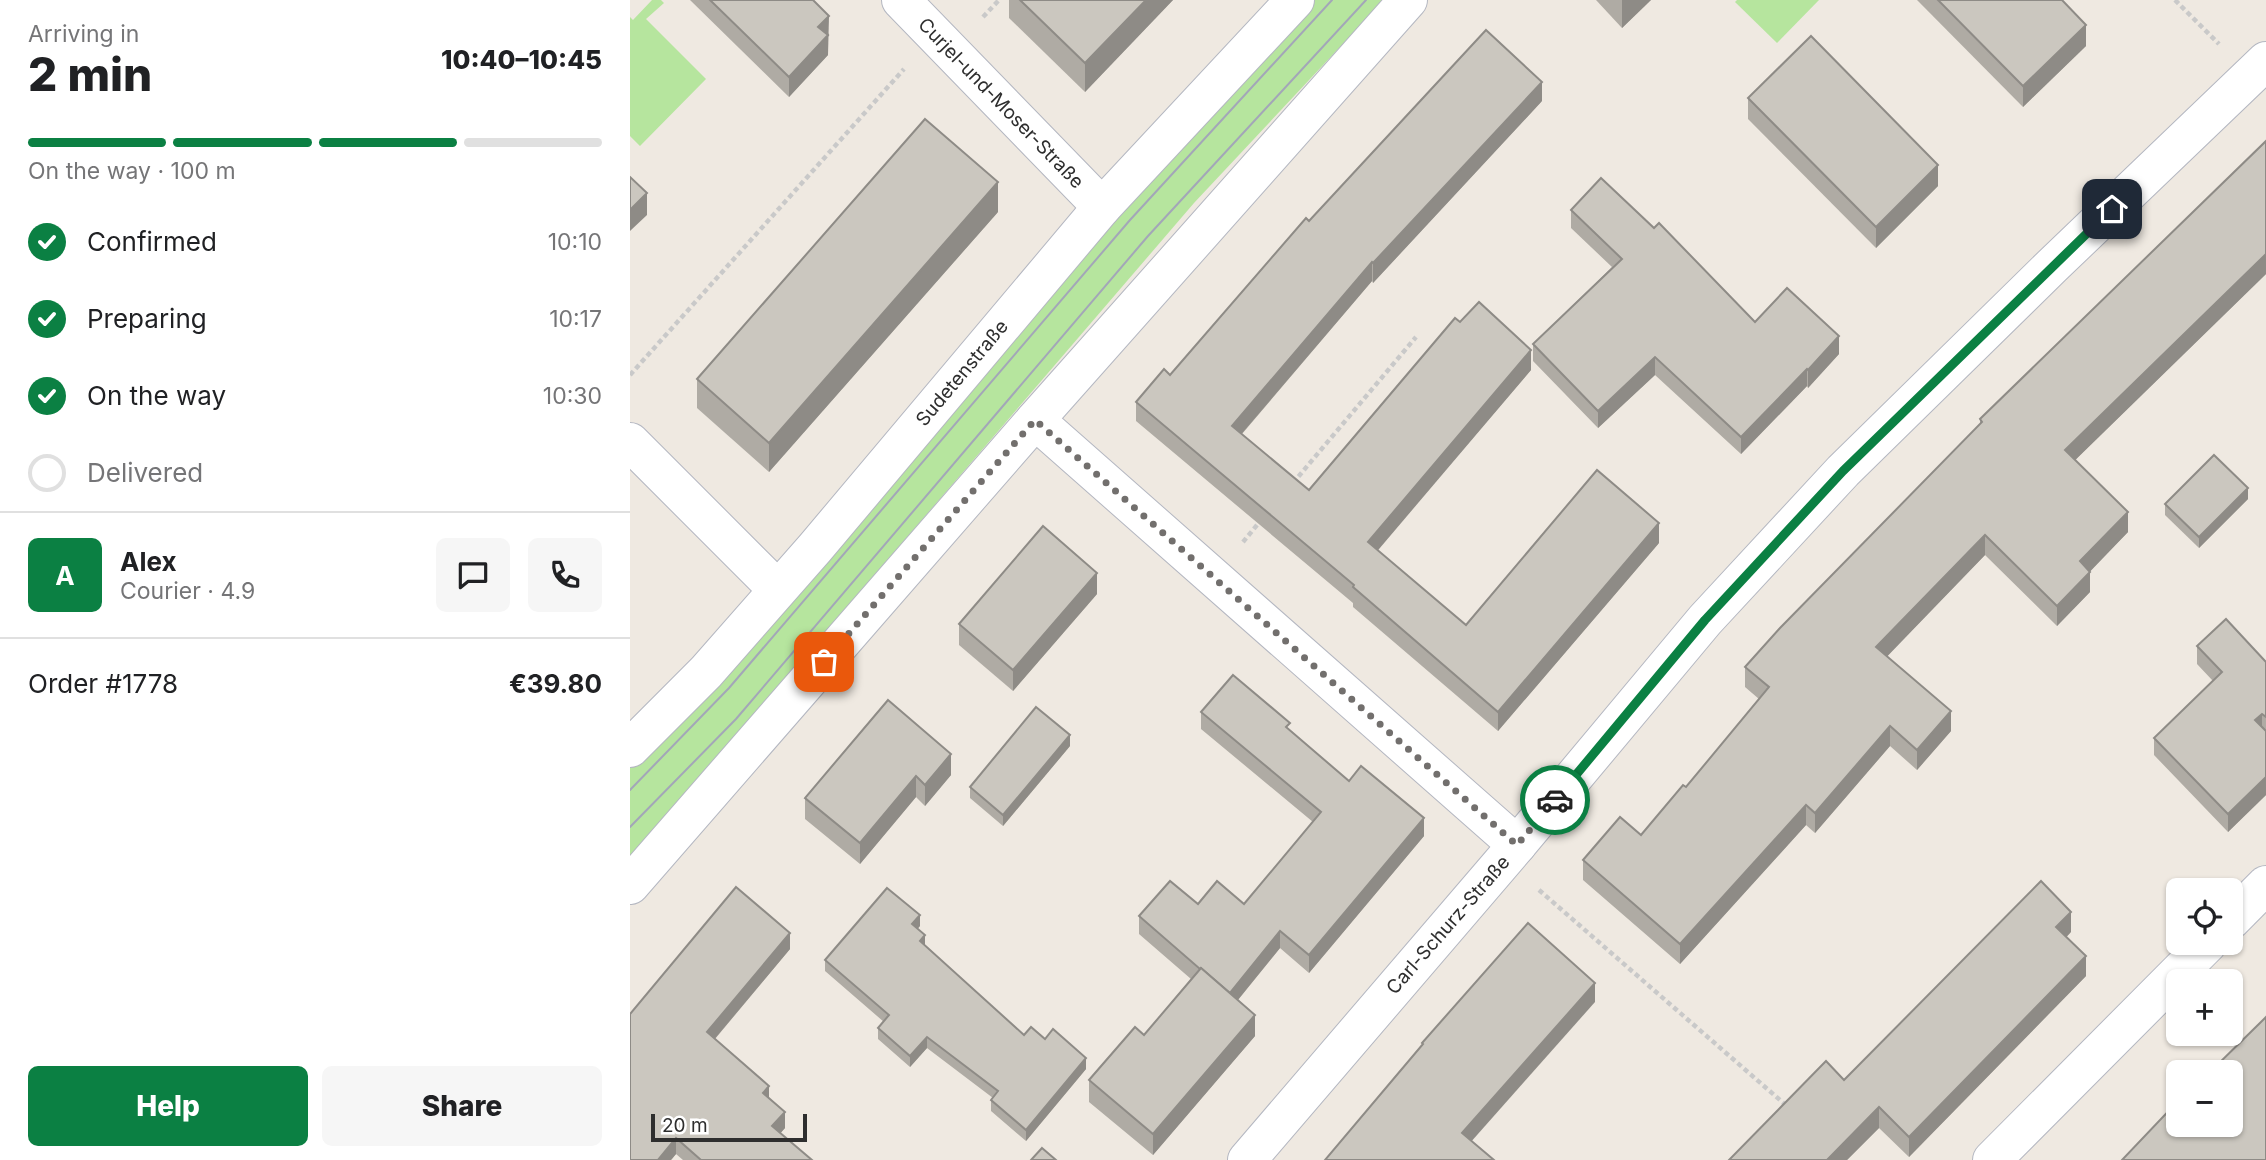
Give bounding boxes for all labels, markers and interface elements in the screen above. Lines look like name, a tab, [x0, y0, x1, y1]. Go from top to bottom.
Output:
street label: Curjel-und-Moser-Straße	[913, 13, 1089, 193]
text: Arriving in	[28, 20, 139, 48]
text: 10:40–10:45	[441, 44, 602, 75]
text: 2 min	[28, 46, 152, 102]
text: On the way · 100 m	[28, 157, 236, 185]
pin	[2082, 179, 2142, 239]
icon: home	[2093, 190, 2131, 228]
icon: check	[28, 223, 66, 261]
text: Confirmed	[87, 226, 217, 257]
text: 10:10	[548, 228, 602, 256]
icon: check	[28, 300, 66, 338]
text: Preparing	[87, 303, 207, 334]
text: 10:17	[549, 305, 602, 333]
street label: Sudetenstraße	[911, 315, 1013, 431]
icon: check	[28, 377, 66, 415]
text: On the way	[87, 380, 226, 411]
text: 10:30	[543, 382, 602, 410]
text: Delivered	[87, 457, 203, 488]
button: chat	[436, 538, 510, 612]
button: phone	[528, 538, 602, 612]
text: Alex	[120, 546, 177, 577]
text: A	[55, 560, 75, 591]
text: Courier · 4.9	[120, 577, 255, 605]
pin	[794, 632, 854, 692]
icon: bag	[805, 643, 843, 681]
text: Order #1778	[28, 668, 178, 699]
text: €39.80	[509, 668, 602, 699]
courier	[1520, 765, 1590, 835]
icon: car	[1536, 781, 1574, 819]
street label: Carl-Schurz-Straße	[1382, 851, 1514, 999]
map controls	[2166, 878, 2243, 1137]
button: locate	[2166, 878, 2243, 955]
button: +	[2166, 969, 2243, 1046]
button: −	[2166, 1060, 2243, 1137]
button: Help	[28, 1066, 308, 1146]
button: Share	[322, 1066, 602, 1146]
scale bar	[651, 1111, 807, 1143]
text: 20 m	[662, 1114, 708, 1137]

